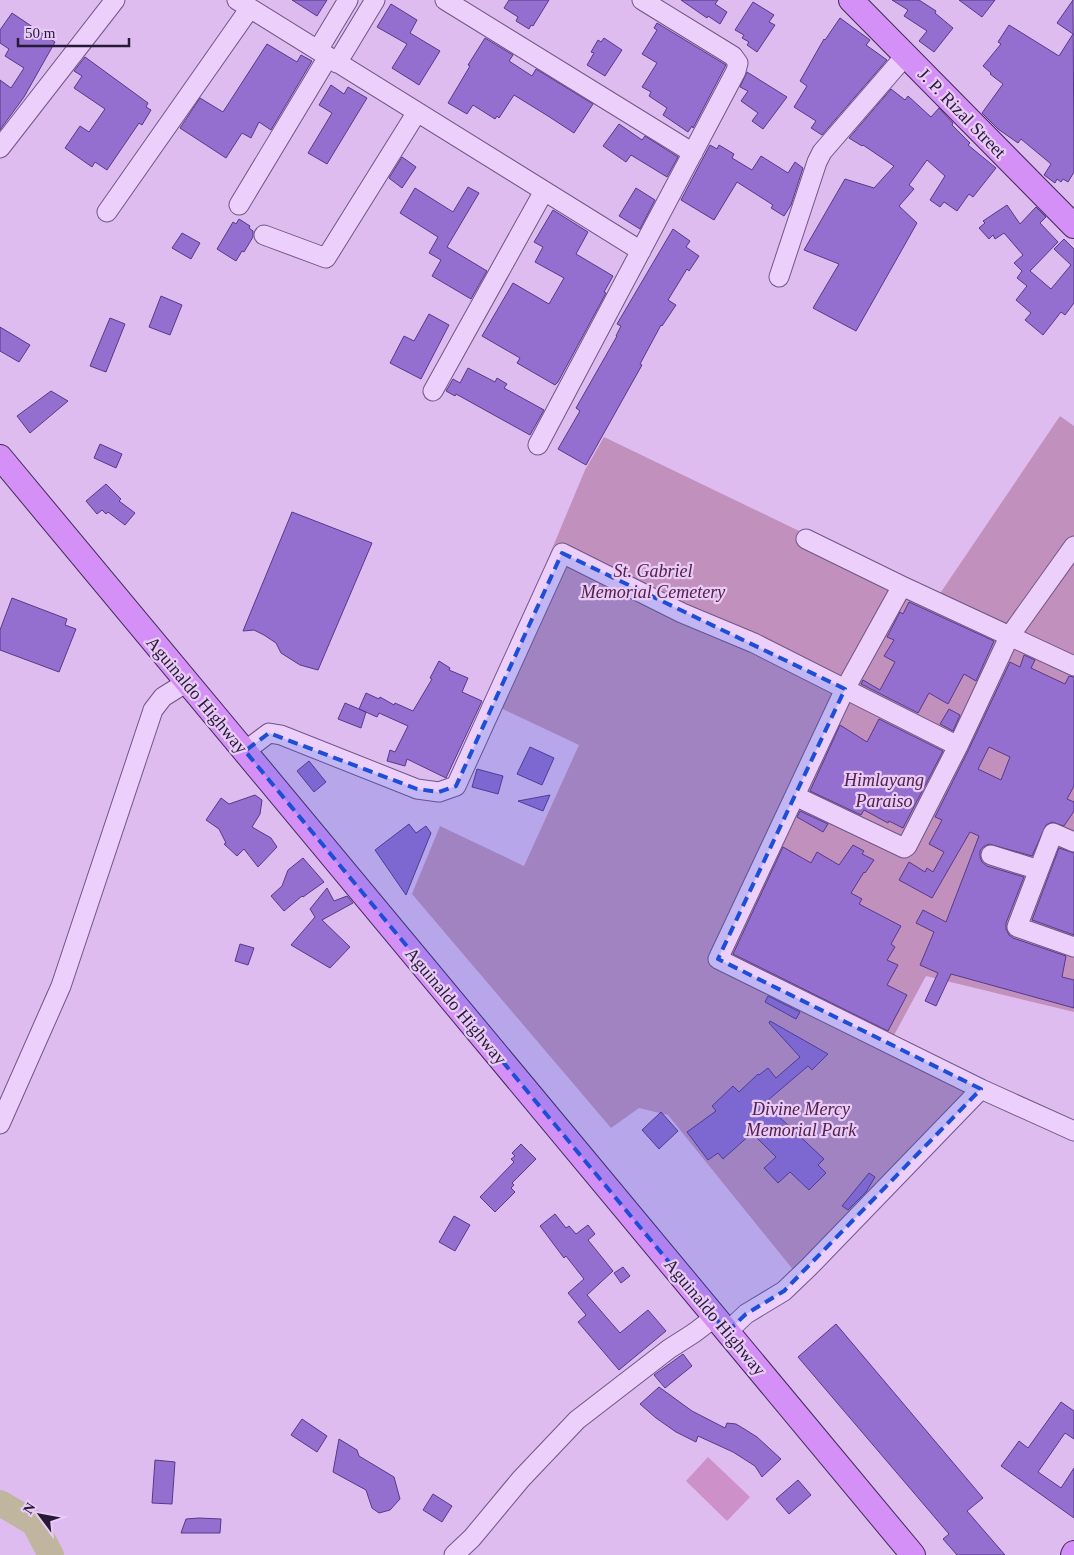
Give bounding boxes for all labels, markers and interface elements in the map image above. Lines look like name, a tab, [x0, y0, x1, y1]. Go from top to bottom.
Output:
scale bar	[18, 15, 129, 47]
text: 50 m	[25, 25, 56, 41]
street label: J. P. Rizal Street	[914, 64, 1010, 162]
park label: St. Gabriel Memorial Cemetery	[580, 561, 725, 602]
street label: Aguinaldo Highway	[142, 632, 252, 758]
park label: Himlayang Paraiso	[843, 770, 924, 811]
street label: Aguinaldo Highway	[401, 943, 511, 1069]
park label: Divine Mercy Memorial Park	[745, 1099, 857, 1140]
street label: Aguinaldo Highway	[660, 1254, 770, 1380]
north arrow	[15, 1490, 65, 1540]
text: N	[20, 1500, 38, 1517]

